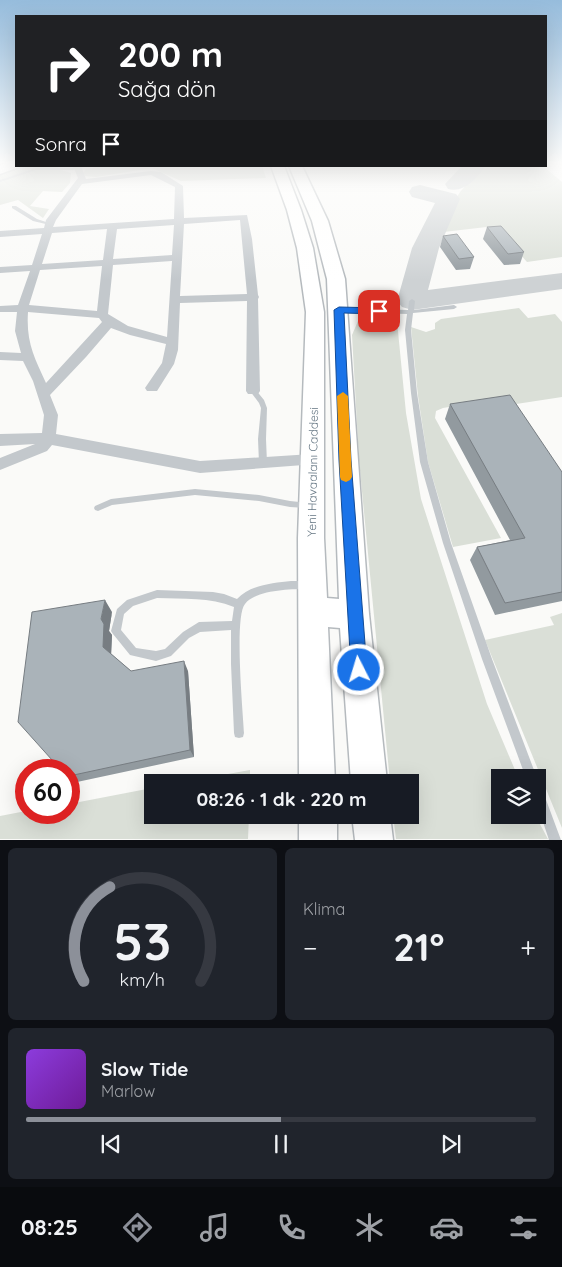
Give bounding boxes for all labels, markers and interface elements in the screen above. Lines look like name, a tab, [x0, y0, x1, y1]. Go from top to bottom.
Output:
text: 200 m	[118, 32, 223, 76]
icon: right	[35, 35, 100, 100]
text: Sağa dön	[118, 75, 216, 103]
icon: arrive	[97, 130, 125, 158]
text: Sonra	[35, 132, 87, 156]
pin	[358, 290, 400, 332]
icon: arrive	[365, 297, 393, 325]
street label: Yeni Havaalanı Caddesi	[304, 407, 321, 537]
position arrow	[332, 643, 384, 695]
speed limit sign: 60	[15, 759, 80, 824]
map controls	[491, 769, 546, 824]
button: layers	[491, 769, 546, 824]
text: 08:26 · 1 dk · 220 m	[197, 787, 366, 811]
text: Klima	[303, 899, 345, 919]
text: 53	[114, 908, 171, 973]
text: 21°	[393, 923, 445, 971]
text: −	[303, 930, 318, 965]
text: +	[520, 930, 536, 965]
text: km/h	[120, 968, 165, 990]
text: Slow Tide	[101, 1057, 189, 1081]
text: Marlow	[101, 1081, 155, 1101]
icon: previous	[97, 1130, 125, 1158]
icon: pause	[267, 1130, 295, 1158]
icon: next	[437, 1130, 465, 1158]
icon: directions	[120, 1210, 155, 1245]
icon: music	[197, 1210, 232, 1245]
icon: phone	[274, 1210, 309, 1245]
icon: climate	[352, 1210, 387, 1245]
icon: car	[429, 1210, 464, 1245]
icon: filters	[506, 1210, 541, 1245]
text: 08:25	[21, 1213, 78, 1241]

